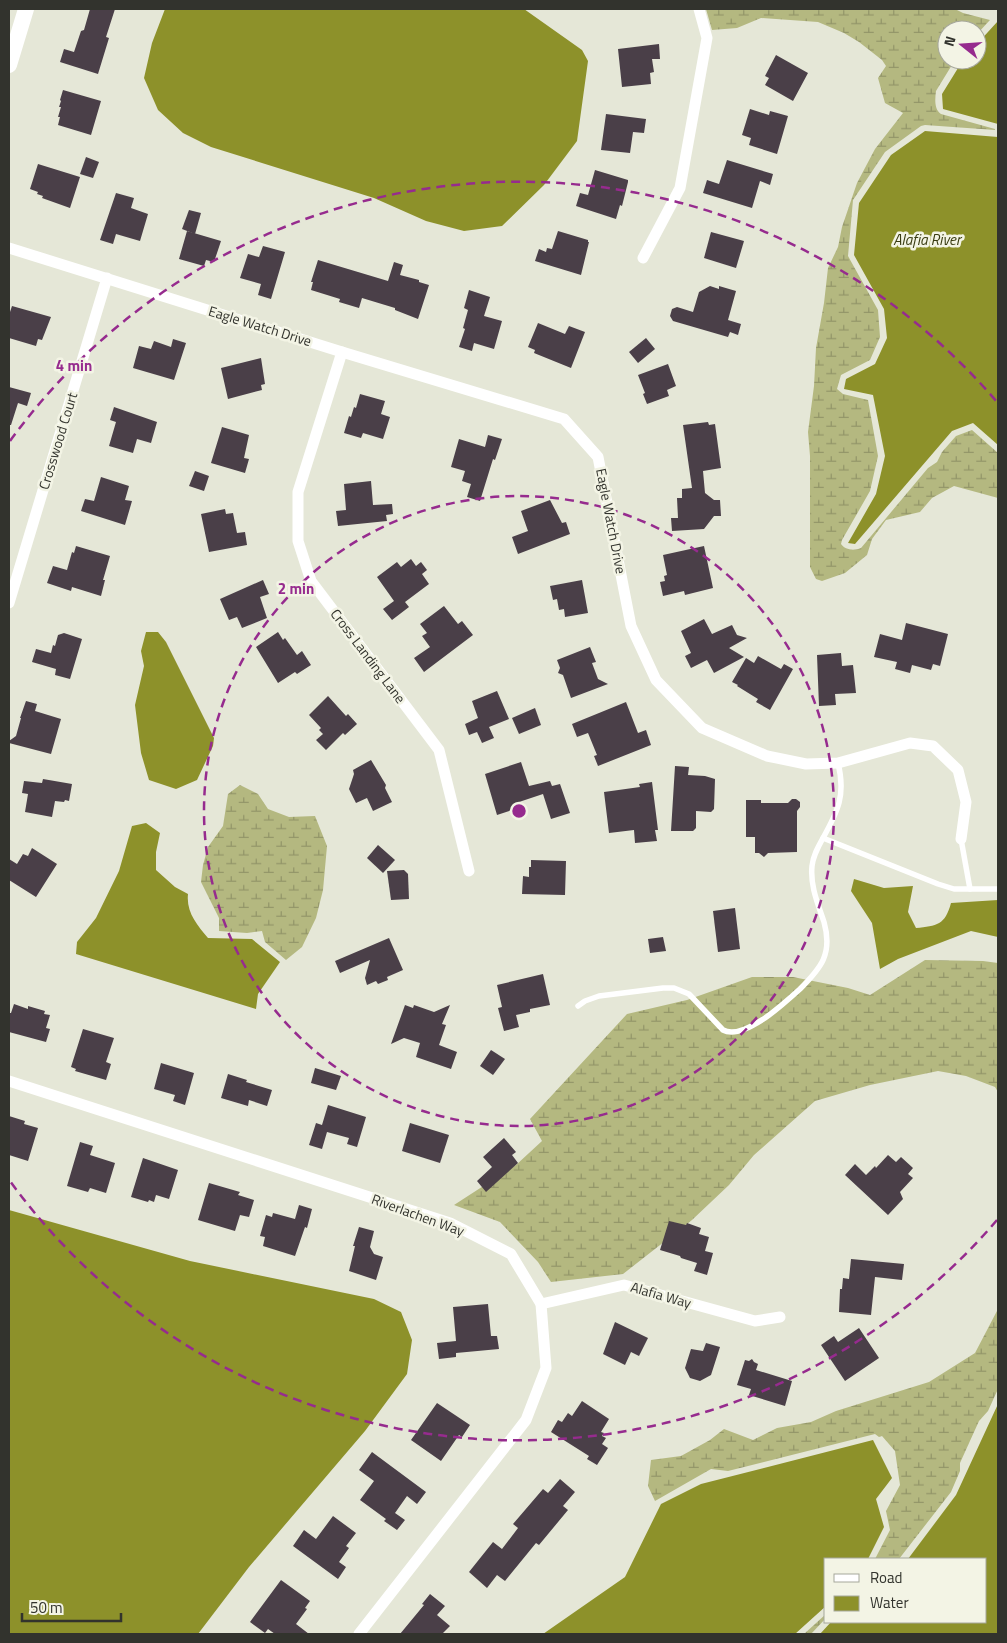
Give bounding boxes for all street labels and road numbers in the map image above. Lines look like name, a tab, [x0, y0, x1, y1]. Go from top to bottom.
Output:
street label: Eagle Watch Drive	[206, 300, 314, 351]
street label: Crosswood Court	[33, 390, 82, 492]
street label: Eagle Watch Drive	[591, 466, 632, 575]
street label: Cross Landing Lane	[326, 604, 411, 707]
street label: Riverlachen Way	[369, 1188, 468, 1241]
street label: Alafia Way	[628, 1276, 694, 1313]

